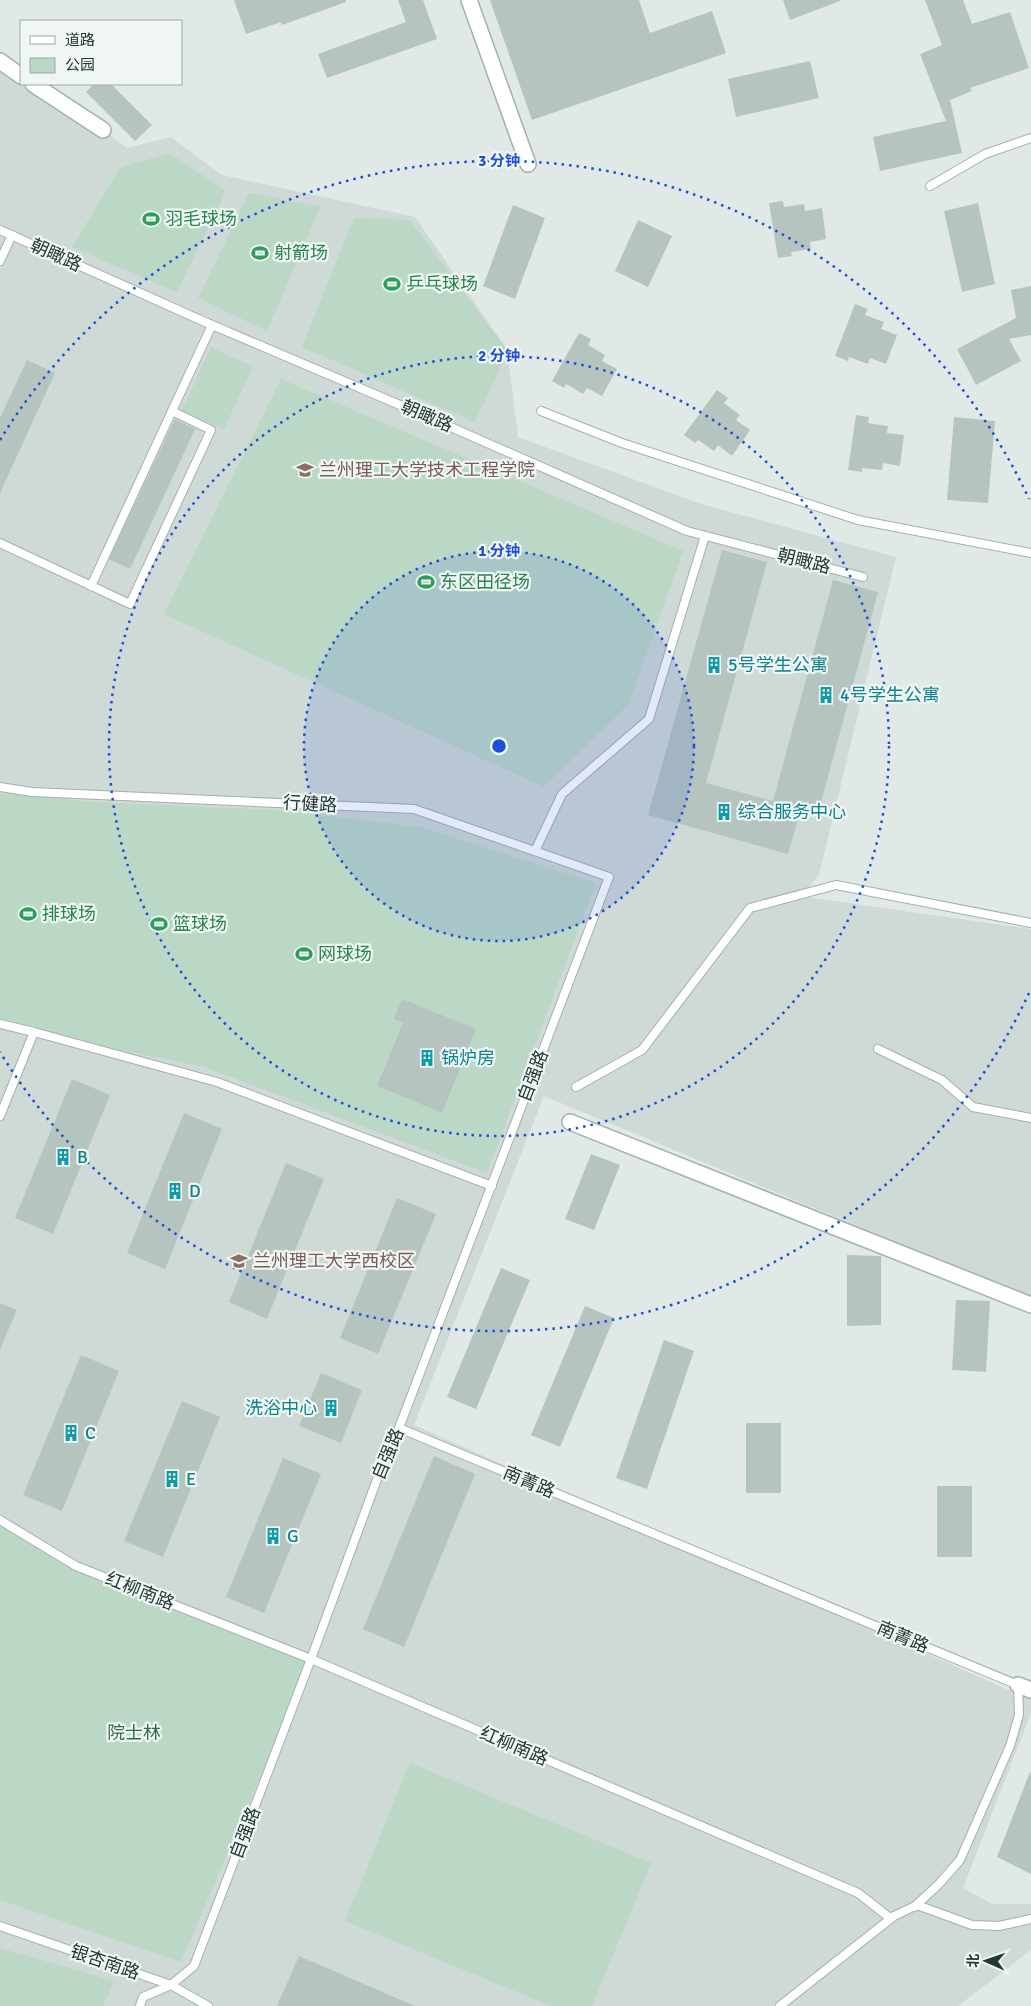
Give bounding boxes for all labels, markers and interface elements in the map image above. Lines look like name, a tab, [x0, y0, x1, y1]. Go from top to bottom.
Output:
legend	[20, 20, 182, 85]
text: 道路	[65, 31, 95, 49]
text: 公园	[65, 56, 95, 74]
text: 3 分钟	[478, 152, 520, 170]
place label: 羽毛球场	[165, 208, 237, 230]
sports icon: 羽毛球场	[141, 209, 161, 229]
street label: 朝瞰路	[27, 234, 85, 276]
place label: 射箭场	[274, 242, 328, 264]
sports icon: 射箭场	[250, 243, 270, 263]
place label: 乒乓球场	[406, 273, 478, 295]
sports icon: 乒乓球场	[382, 274, 402, 294]
text: 2 分钟	[478, 347, 520, 365]
street label: 朝瞰路	[398, 395, 456, 437]
place label: 兰州理工大学技术工程学院	[319, 459, 535, 481]
school or university icon: 兰州理工大学技术工程学院	[295, 460, 315, 480]
text: 1 分钟	[478, 542, 520, 560]
street label: 朝瞰路	[775, 544, 833, 578]
place label: 东区田径场	[440, 571, 530, 593]
sports icon: 东区田径场	[416, 572, 436, 592]
place label: 5号学生公寓	[728, 654, 828, 676]
building icon: 5号学生公寓	[704, 655, 724, 675]
place label: 4号学生公寓	[840, 684, 940, 706]
building icon: 4号学生公寓	[816, 685, 836, 705]
centre of rings	[490, 737, 508, 755]
street label: 行健路	[282, 792, 338, 816]
place label: 综合服务中心	[738, 801, 846, 823]
building icon: 综合服务中心	[714, 802, 734, 822]
place label: 排球场	[42, 903, 96, 925]
sports icon: 排球场	[18, 904, 38, 924]
place label: 篮球场	[173, 913, 227, 935]
sports icon: 篮球场	[149, 914, 169, 934]
place label: 网球场	[318, 943, 372, 965]
sports icon: 网球场	[294, 944, 314, 964]
place label: 锅炉房	[441, 1047, 495, 1069]
street label: 自强路	[513, 1047, 553, 1105]
building icon: 锅炉房	[417, 1048, 437, 1068]
place label: B	[77, 1146, 88, 1168]
building icon: B	[53, 1147, 73, 1167]
place label: D	[189, 1180, 201, 1202]
building icon: D	[165, 1181, 185, 1201]
place label: 兰州理工大学西校区	[253, 1250, 415, 1272]
school or university icon: 兰州理工大学西校区	[229, 1251, 249, 1271]
place label: 洗浴中心	[245, 1397, 317, 1419]
building icon: 洗浴中心	[321, 1398, 341, 1418]
place label: C	[85, 1422, 96, 1444]
building icon: C	[61, 1423, 81, 1443]
street label: 自强路	[367, 1425, 409, 1483]
street label: 南菁路	[500, 1461, 558, 1503]
place label: E	[186, 1468, 196, 1490]
building icon: E	[162, 1469, 182, 1489]
place label: G	[287, 1525, 299, 1547]
building icon: G	[263, 1526, 283, 1546]
street label: 红柳南路	[103, 1567, 177, 1615]
street label: 南菁路	[874, 1616, 932, 1658]
park label: 院士林	[107, 1722, 161, 1744]
street label: 红柳南路	[477, 1722, 551, 1770]
street label: 自强路	[225, 1804, 265, 1862]
north arrow	[961, 1936, 1011, 1986]
street label: 银杏南路	[67, 1940, 143, 1984]
text: 北	[965, 1953, 982, 1968]

